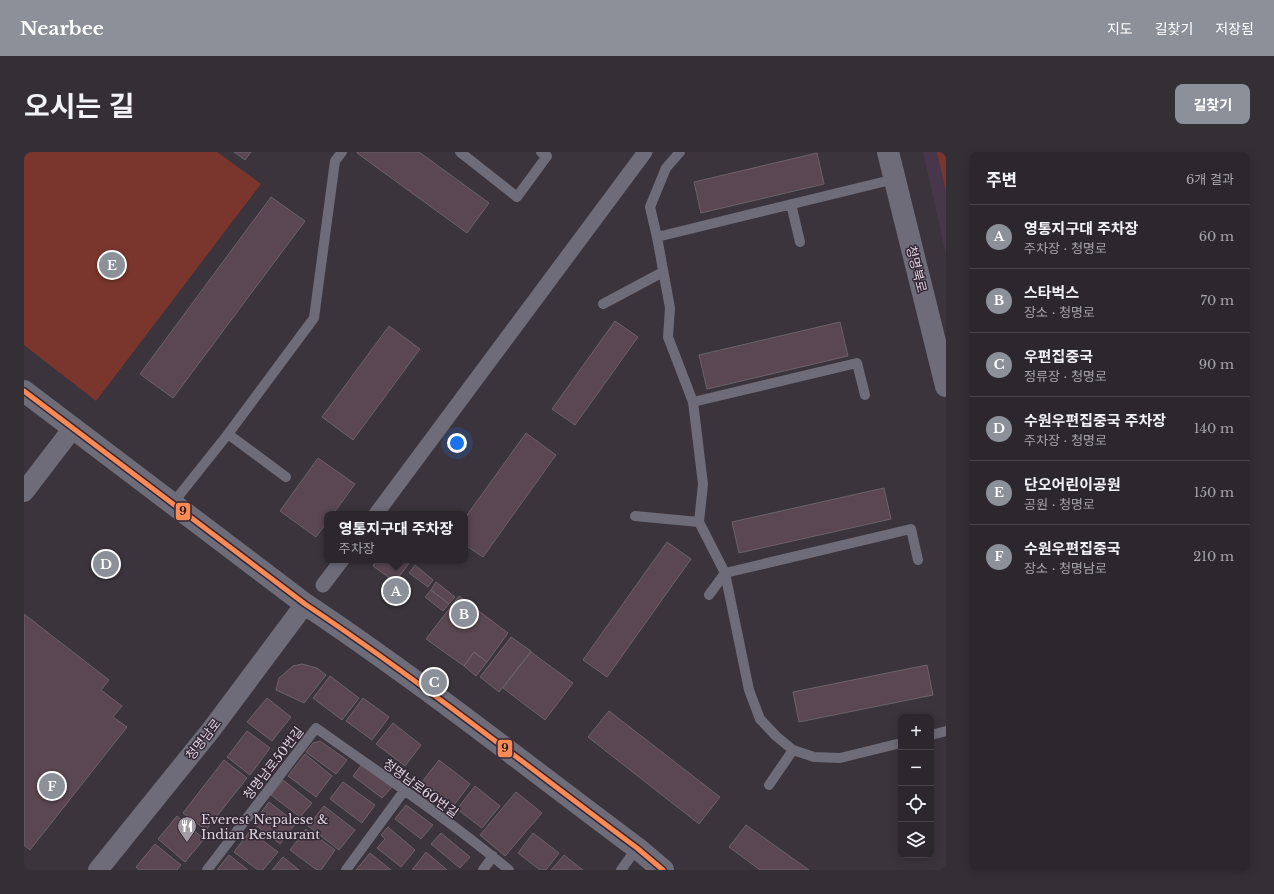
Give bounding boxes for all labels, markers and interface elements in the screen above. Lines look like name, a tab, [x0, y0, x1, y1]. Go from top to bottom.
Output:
text: Nearbee	[20, 17, 104, 40]
text: 지도	[1107, 20, 1133, 38]
text: 길찾기	[1155, 20, 1193, 38]
text: 저장됨	[1215, 20, 1254, 38]
button: 길찾기	[1175, 84, 1250, 124]
text: 오시는 길	[24, 89, 135, 124]
text: 주변	[986, 170, 1017, 191]
text: 6개 결과	[1186, 171, 1234, 188]
text: 영통지구대 주차장	[1024, 219, 1138, 238]
text: A	[994, 228, 1004, 245]
text: 60 m	[1199, 228, 1234, 245]
text: 주차장 · 청명로	[1024, 240, 1107, 257]
street label: 청명북로	[902, 244, 931, 294]
pin: E	[99, 250, 125, 280]
text: 스타벅스	[1024, 283, 1079, 302]
text: B	[994, 292, 1004, 309]
text: 70 m	[1201, 292, 1234, 309]
text: 장소 · 청명로	[1024, 304, 1095, 321]
text: 우편집중국	[1024, 347, 1093, 366]
text: C	[994, 356, 1004, 373]
text: 90 m	[1199, 356, 1234, 373]
text: 정류장 · 청명로	[1024, 368, 1107, 385]
text: 수원우편집중국 주차장	[1024, 411, 1166, 430]
text: D	[993, 420, 1005, 437]
text: 140 m	[1194, 420, 1234, 437]
text: 주차장 · 청명로	[1024, 432, 1107, 449]
your location	[447, 433, 467, 453]
text: 단오어린이공원	[1024, 475, 1121, 494]
text: E	[994, 484, 1004, 501]
text: 150 m	[1194, 484, 1234, 501]
text: 공원 · 청명로	[1024, 496, 1095, 513]
line badge: 9	[175, 502, 191, 521]
text: 9	[179, 504, 187, 518]
popup	[324, 511, 468, 563]
text: 영통지구대 주차장	[339, 519, 453, 538]
text: 수원우편집중국	[1024, 539, 1121, 558]
text: 주차장	[339, 540, 375, 557]
text: F	[995, 548, 1003, 565]
text: 210 m	[1193, 548, 1234, 565]
pin: D	[93, 549, 119, 579]
text: 장소 · 청명남로	[1024, 560, 1107, 577]
pin: A	[383, 576, 409, 606]
pin: B	[451, 599, 477, 629]
pin: C	[421, 667, 447, 697]
map controls	[898, 714, 934, 858]
button: +	[898, 714, 934, 750]
street label: 청명남로	[182, 715, 225, 763]
street label: 청명남로50번길	[239, 723, 307, 803]
line badge: 9	[497, 739, 513, 758]
text: 9	[501, 741, 509, 755]
button: −	[898, 750, 934, 786]
street label: 청명남로60번길	[380, 755, 462, 822]
pin: F	[39, 771, 65, 801]
button: locate	[898, 786, 934, 822]
place label: Everest Nepalese & Indian Restaurant	[201, 811, 328, 843]
restaurant icon: Everest Nepalese & Indian Restaurant	[176, 815, 198, 843]
button: layers	[898, 822, 934, 858]

